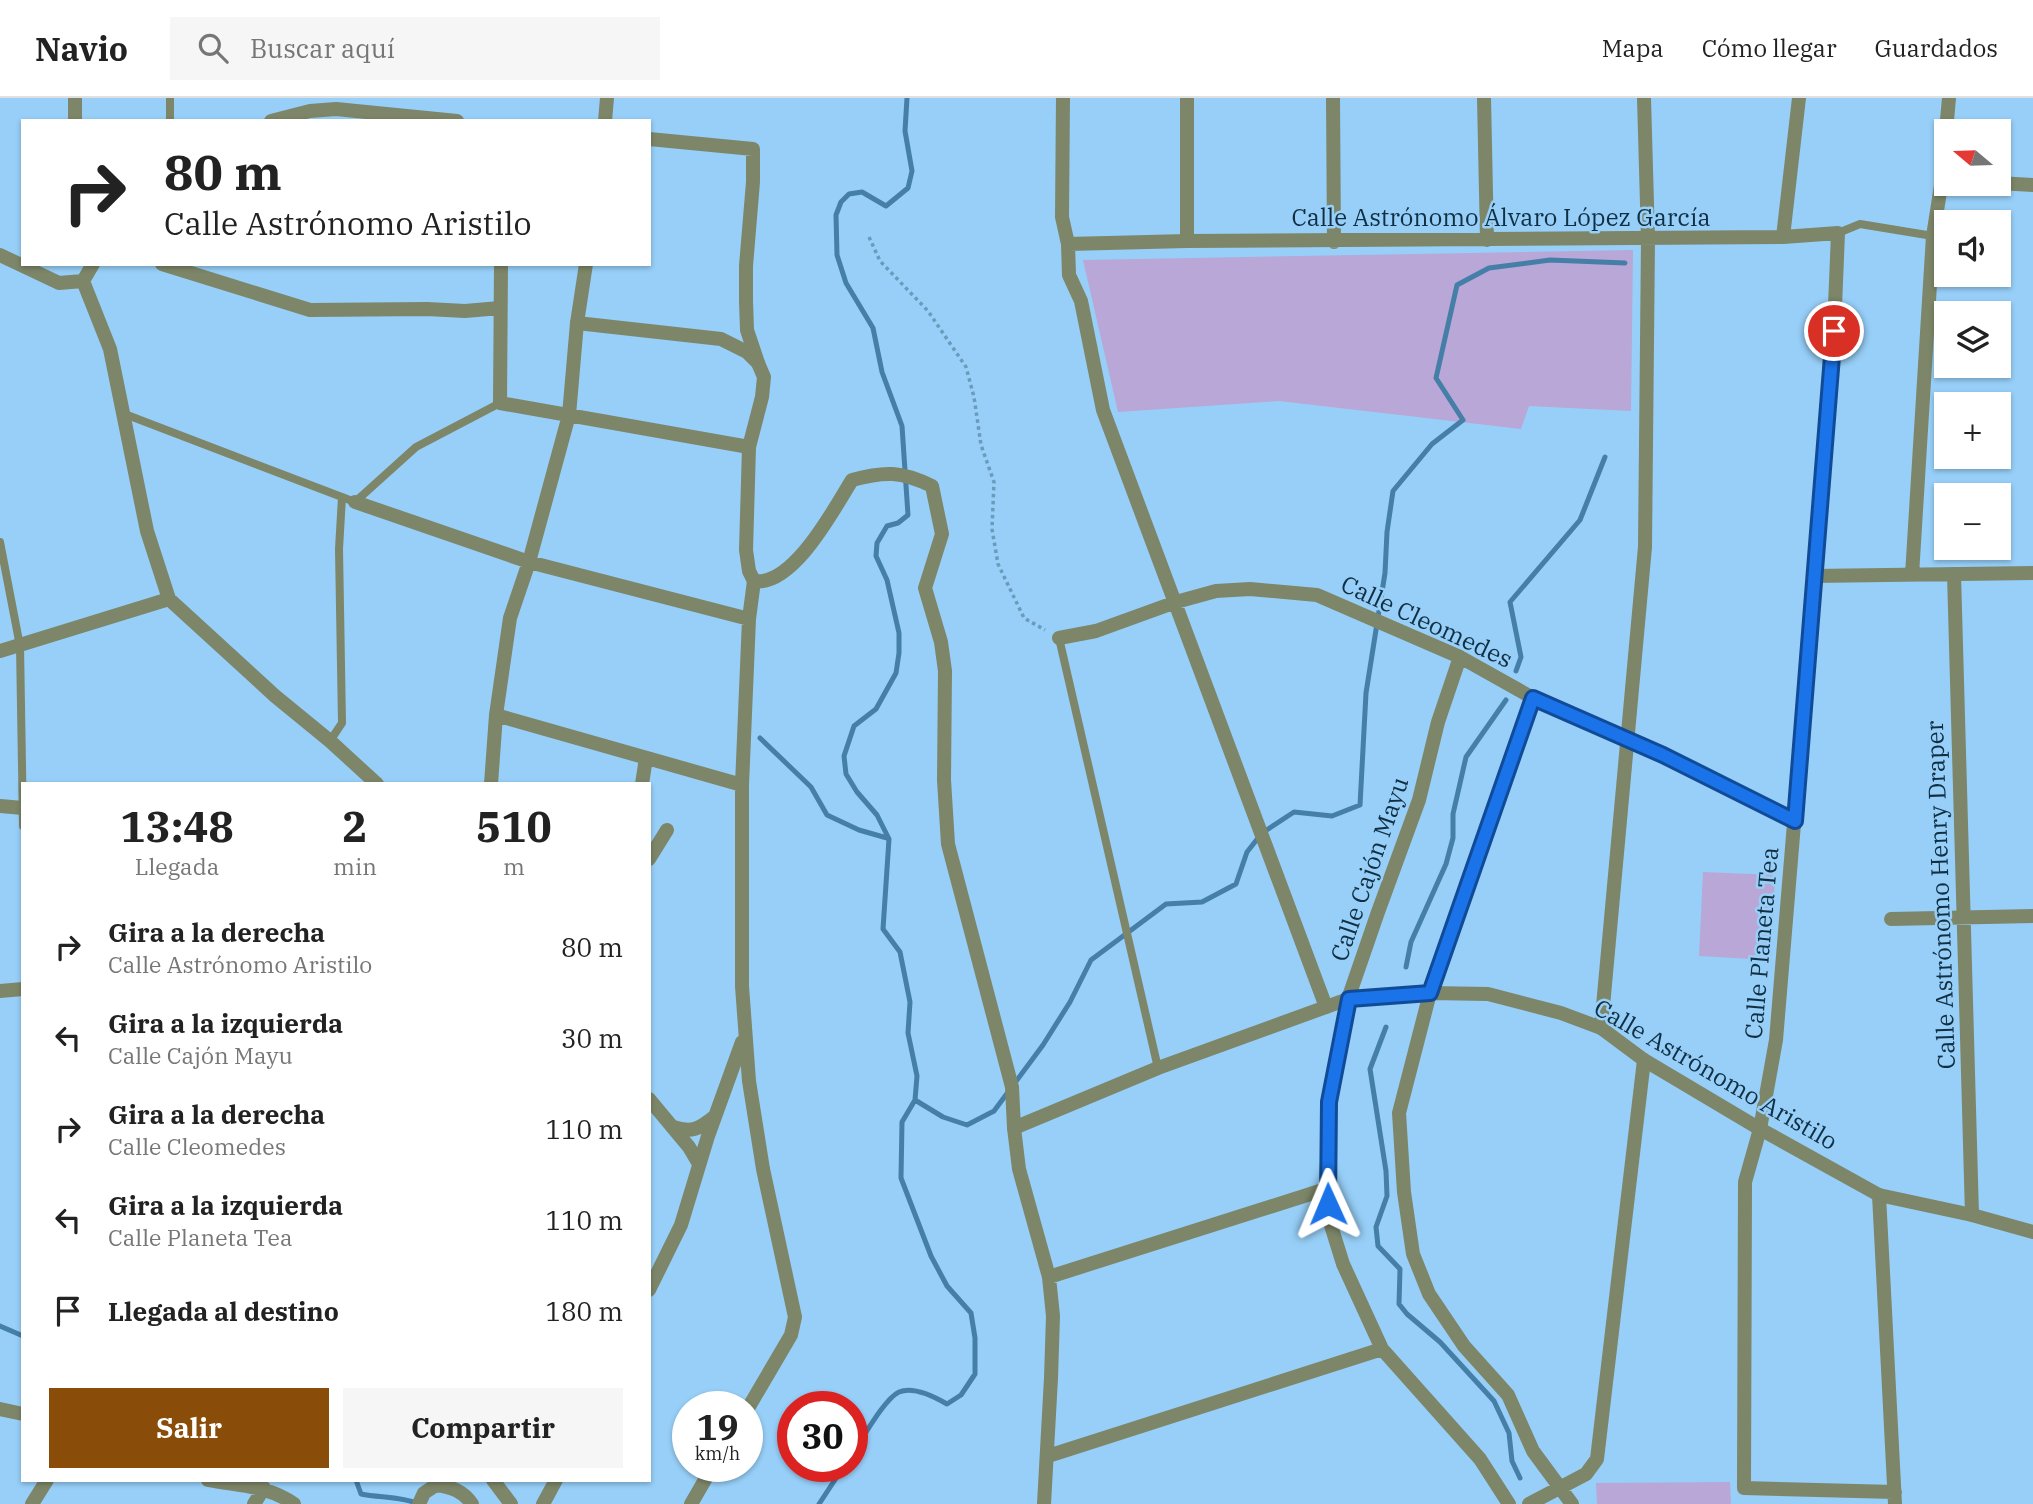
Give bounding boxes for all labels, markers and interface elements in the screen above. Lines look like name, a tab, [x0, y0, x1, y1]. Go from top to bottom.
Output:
search box	[170, 17, 660, 80]
text: Navio	[35, 27, 128, 70]
icon: search	[194, 29, 232, 67]
text: Buscar aquí	[250, 31, 395, 65]
text: Mapa	[1602, 32, 1664, 64]
text: Cómo llegar	[1702, 32, 1837, 64]
text: Guardados	[1875, 32, 1998, 64]
north arrow	[1934, 119, 2011, 196]
map controls	[1934, 119, 2011, 560]
text: 80 m	[164, 140, 282, 203]
icon: right	[49, 147, 140, 238]
street label: Calle Astrónomo Álvaro López García	[1291, 201, 1711, 233]
text: Calle Astrónomo Aristilo	[164, 202, 532, 244]
button: sound	[1934, 210, 2011, 287]
pin	[1804, 301, 1864, 361]
button: layers	[1934, 301, 2011, 378]
icon: arrive	[1815, 312, 1853, 350]
button: +	[1934, 392, 2011, 469]
button: −	[1934, 483, 2011, 560]
street label: Calle Cleomedes	[1336, 567, 1518, 675]
street label: Calle Astrónomo Henry Draper	[1918, 720, 1962, 1070]
street label: Calle Cajón Mayu	[1322, 772, 1416, 965]
text: 13:48	[120, 799, 234, 854]
text: 2	[342, 799, 368, 854]
text: 510	[476, 799, 552, 854]
street label: Calle Planeta Tea	[1737, 846, 1785, 1040]
text: Llegada	[135, 851, 219, 881]
text: min	[333, 851, 377, 881]
text: m	[503, 851, 525, 881]
text: Gira a la derecha	[108, 915, 325, 949]
icon: right	[49, 928, 87, 966]
text: 80 m	[561, 930, 623, 964]
text: Calle Astrónomo Aristilo	[108, 949, 372, 979]
street label: Calle Astrónomo Aristilo	[1589, 991, 1843, 1157]
text: Gira a la izquierda	[108, 1006, 343, 1040]
icon: left	[49, 1019, 87, 1057]
text: 30 m	[561, 1021, 623, 1055]
text: Calle Cajón Mayu	[108, 1040, 293, 1070]
text: Gira a la derecha	[108, 1097, 325, 1131]
icon: right	[49, 1110, 87, 1148]
text: 110 m	[545, 1112, 623, 1146]
text: Calle Cleomedes	[108, 1131, 286, 1161]
position arrow	[1291, 1167, 1365, 1241]
text: Gira a la izquierda	[108, 1188, 343, 1222]
icon: left	[49, 1201, 87, 1239]
text: 110 m	[545, 1203, 623, 1237]
text: Calle Planeta Tea	[108, 1222, 293, 1252]
icon: arrive	[49, 1292, 87, 1330]
text: Llegada al destino	[108, 1294, 339, 1328]
text: 180 m	[545, 1294, 623, 1328]
button: Salir	[49, 1388, 329, 1468]
button: Compartir	[343, 1388, 623, 1468]
speed limit sign: 30	[777, 1391, 868, 1482]
text: 19	[696, 1404, 739, 1450]
text: km/h	[695, 1442, 740, 1465]

